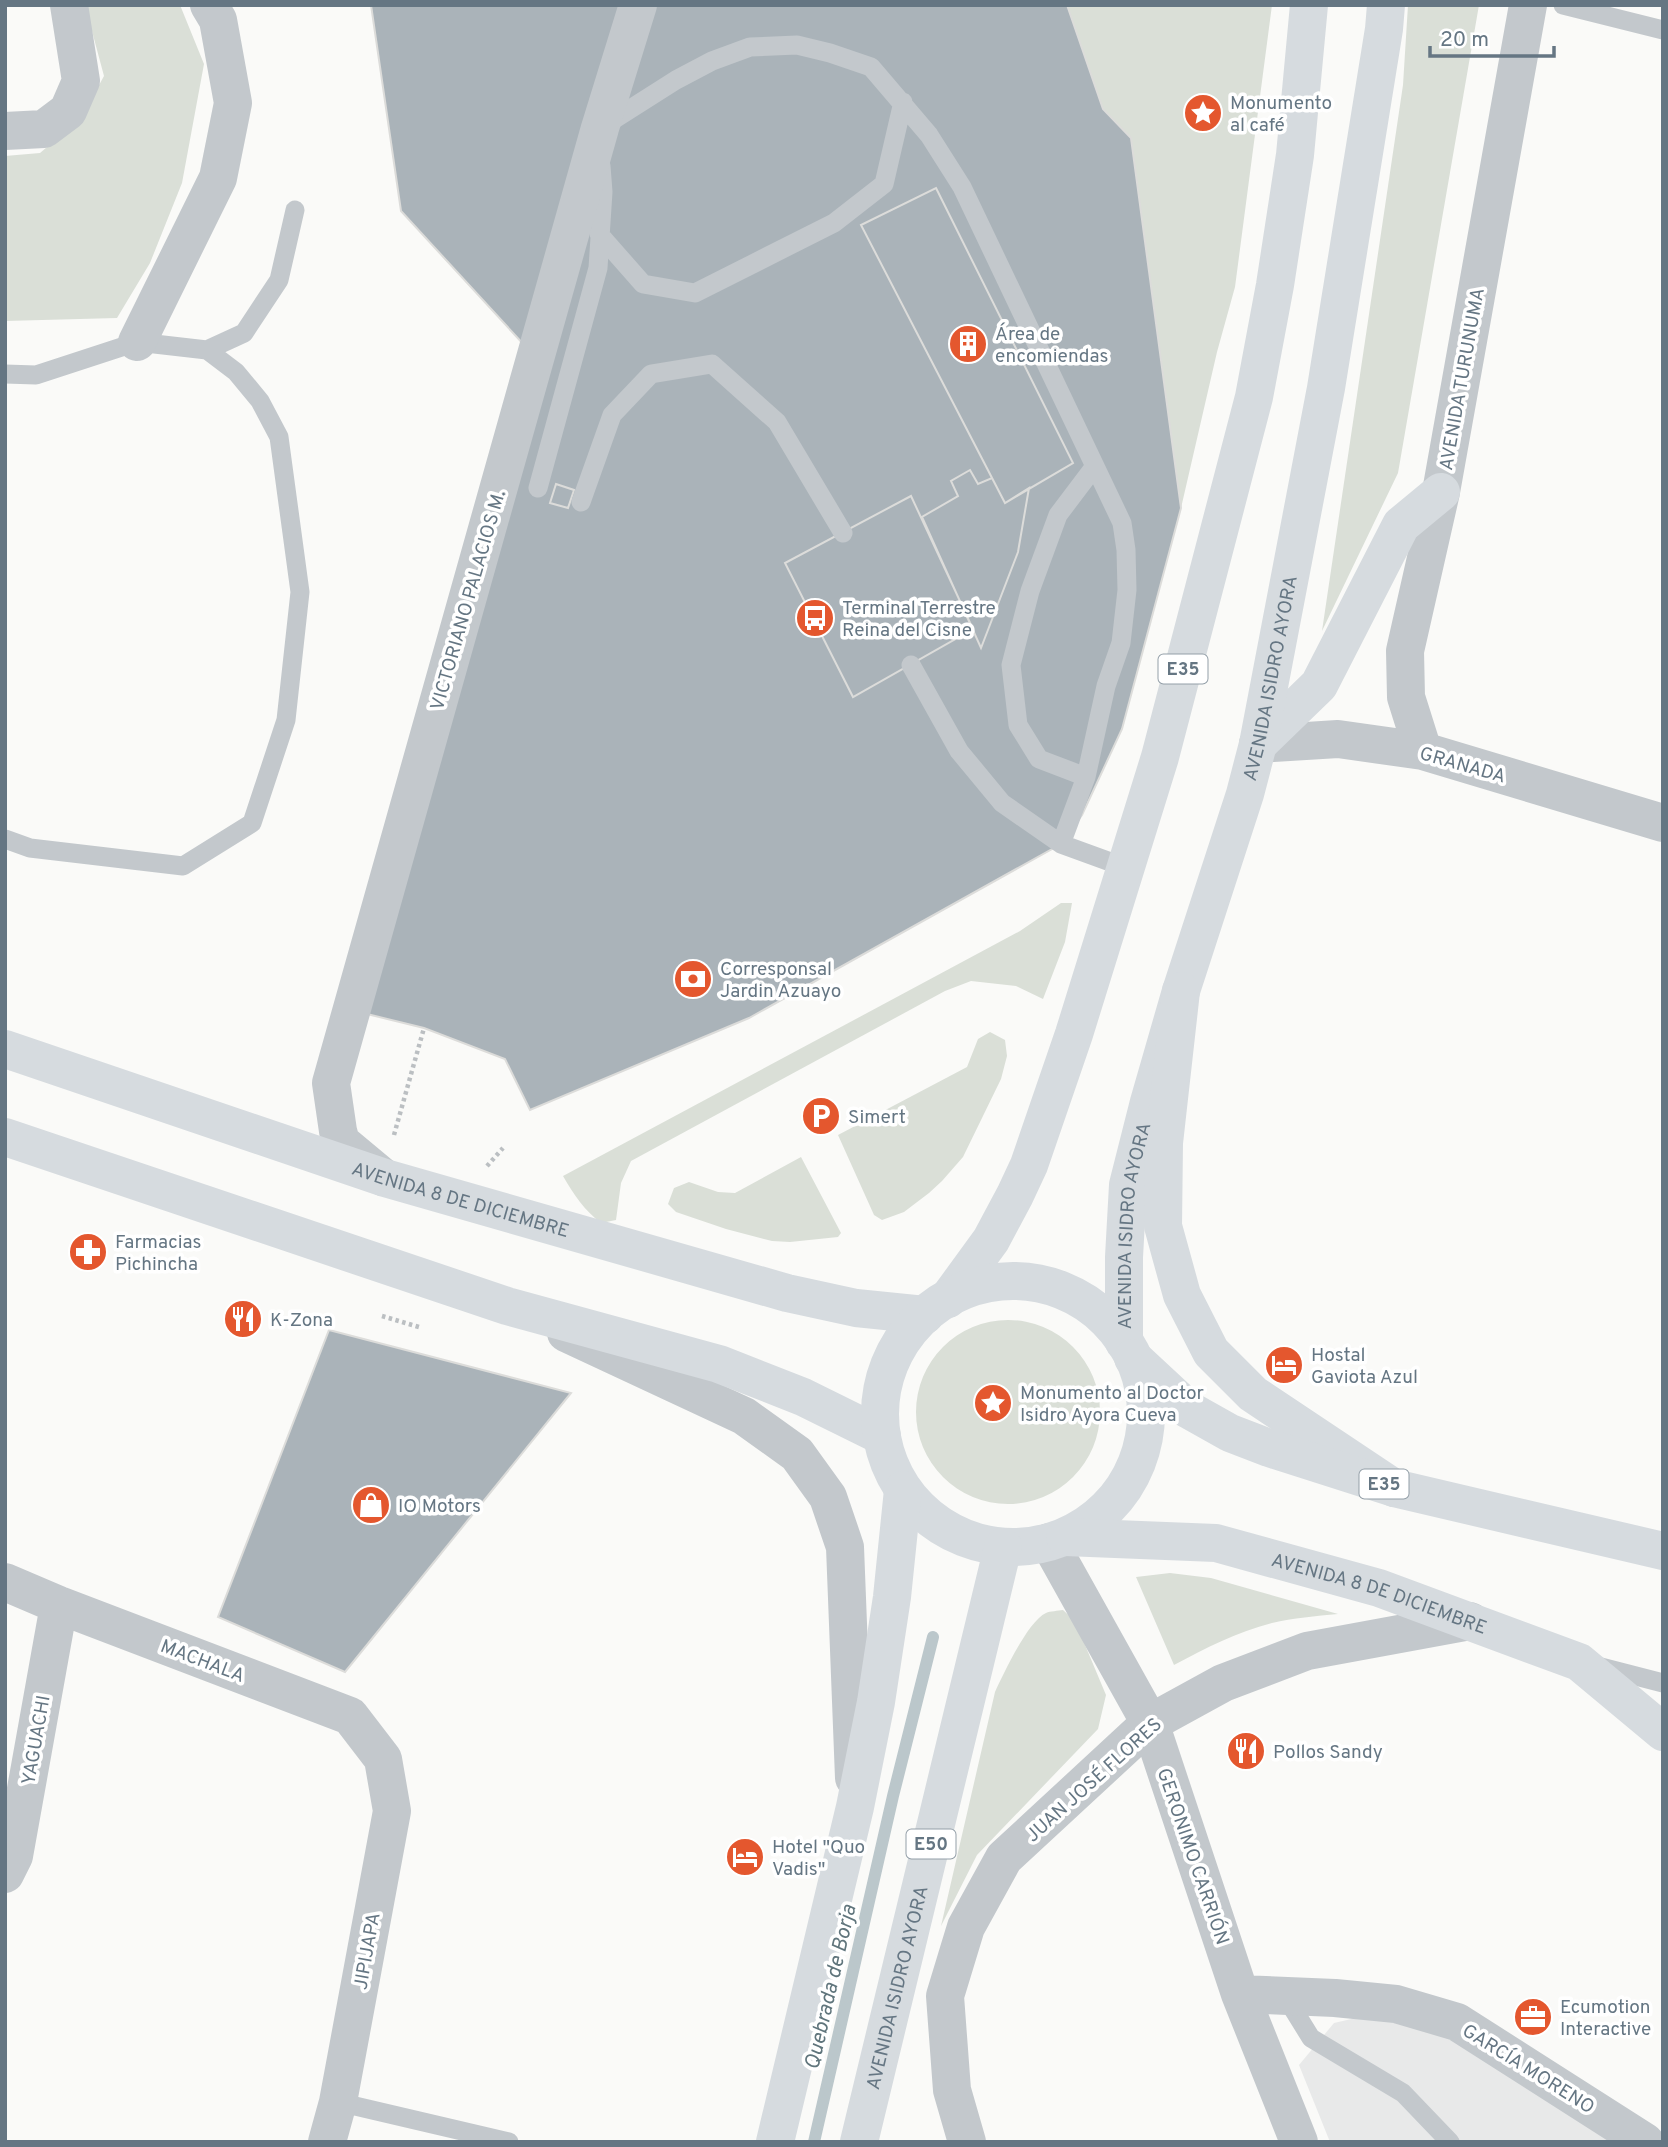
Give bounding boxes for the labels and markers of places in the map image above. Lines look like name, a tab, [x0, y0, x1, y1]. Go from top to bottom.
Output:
place icon: Monumento al café	[1182, 92, 1224, 134]
place label: Monumento al café	[1230, 92, 1332, 138]
place label: Área de encomiendas	[995, 322, 1108, 369]
building icon: Área de encomiendas	[947, 323, 989, 365]
bus stop icon: Terminal Terrestre Reina del Cisne	[794, 597, 836, 639]
place label: Terminal Terrestre Reina del Cisne	[842, 597, 996, 643]
bank icon: Corresponsal Jardin Azuayo	[672, 958, 714, 1000]
place label: Corresponsal Jardin Azuayo	[720, 958, 841, 1004]
parking icon: Simert	[800, 1095, 842, 1137]
place label: Simert	[848, 1106, 906, 1130]
pharmacy icon: Farmacias Pichincha	[67, 1231, 109, 1273]
place label: Farmacias Pichincha	[115, 1231, 201, 1277]
restaurant icon: K-Zona	[222, 1298, 264, 1340]
place label: K-Zona	[270, 1309, 333, 1333]
hotel icon: Hostal Gaviota Azul	[1263, 1344, 1305, 1386]
place label: Hostal Gaviota Azul	[1311, 1344, 1418, 1390]
place icon: Monumento al Doctor Isidro Ayora Cueva	[972, 1382, 1014, 1424]
place label: Monumento al Doctor Isidro Ayora Cueva	[1020, 1382, 1205, 1428]
shop icon: IO Motors	[350, 1484, 392, 1526]
place label: IO Motors	[398, 1495, 481, 1519]
restaurant icon: Pollos Sandy	[1225, 1730, 1267, 1772]
place label: Pollos Sandy	[1273, 1741, 1383, 1765]
hotel icon: Hotel "Quo Vadis"	[724, 1836, 766, 1878]
place label: Hotel "Quo Vadis"	[772, 1836, 865, 1882]
office icon: Ecumotion Interactive	[1512, 1996, 1554, 2038]
place label: Ecumotion Interactive	[1560, 1996, 1651, 2042]

